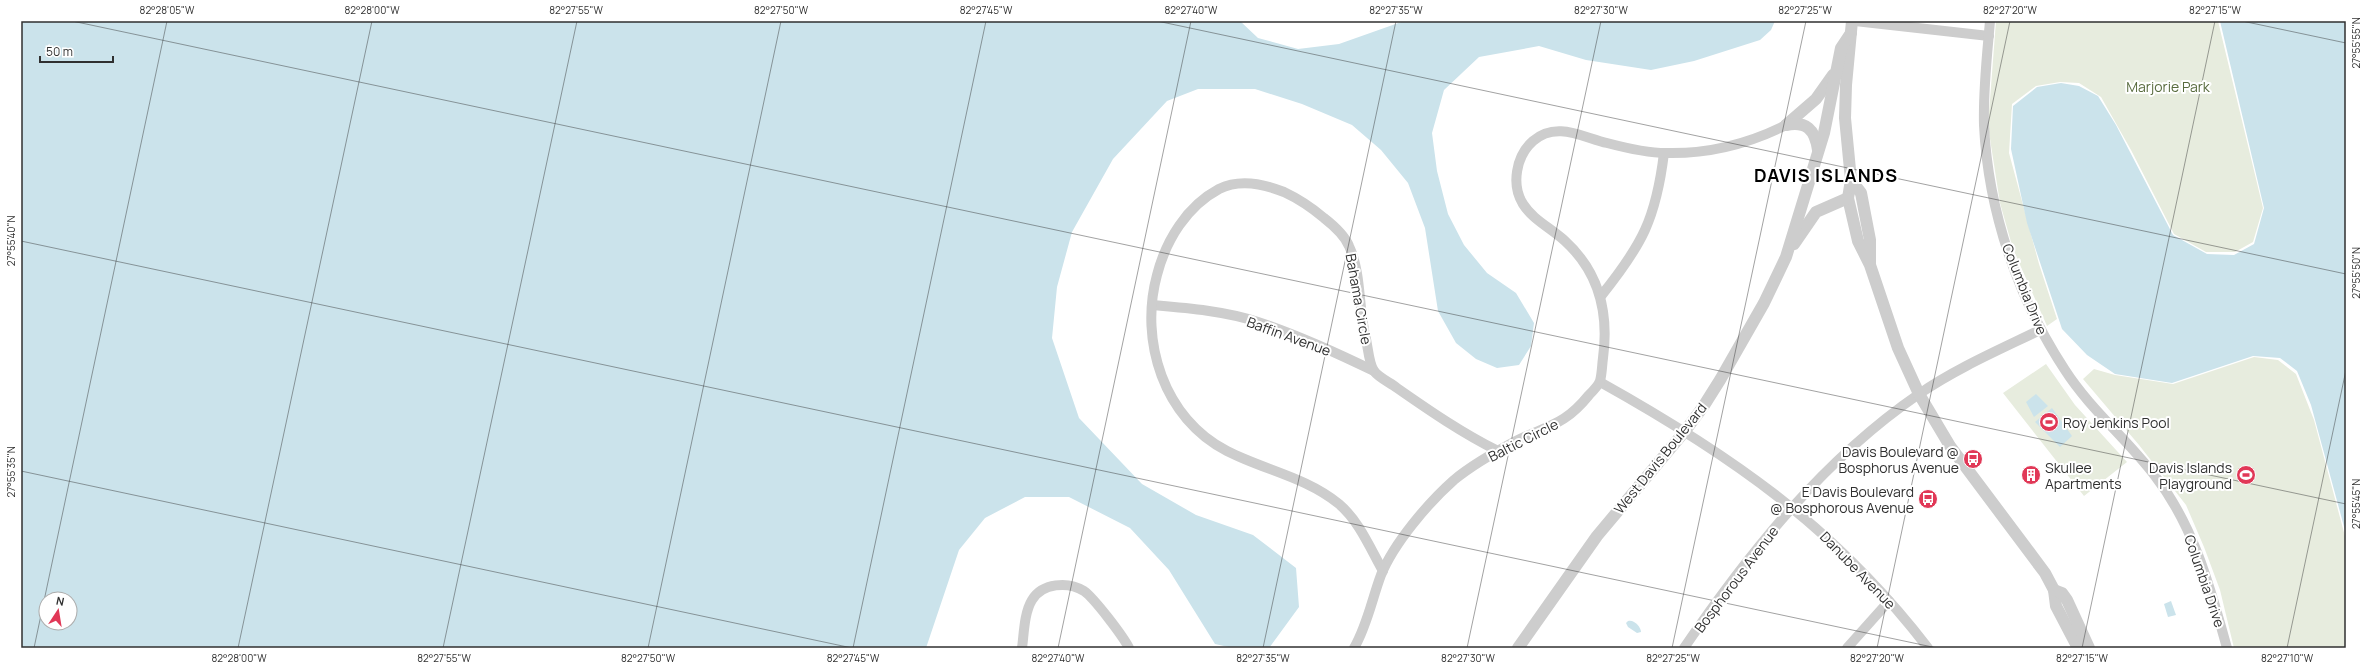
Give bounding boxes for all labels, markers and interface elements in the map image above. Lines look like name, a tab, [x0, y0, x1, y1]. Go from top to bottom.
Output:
text: 82°28'05"W	[140, 3, 195, 17]
text: 82°28'00"W	[344, 3, 400, 17]
text: 82°27'55"W	[549, 3, 603, 17]
text: 82°27'50"W	[754, 3, 809, 17]
text: 82°27'45"W	[960, 3, 1013, 17]
text: 82°27'40"W	[1165, 3, 1218, 17]
text: 82°27'35"W	[1369, 3, 1423, 17]
text: 82°27'30"W	[1574, 3, 1629, 17]
text: 82°27'25"W	[1778, 3, 1832, 17]
text: 82°27'20"W	[1983, 3, 2038, 17]
text: 82°27'15"W	[2189, 3, 2242, 17]
text: 27°55'55"N	[2349, 17, 2363, 69]
scale bar	[40, 38, 113, 64]
text: 50 m	[46, 43, 73, 60]
park label: Marjorie Park	[2126, 77, 2211, 96]
district label: DAVIS ISLANDS	[1754, 163, 1898, 187]
text: 27°55'40"N	[4, 216, 18, 266]
street label: Columbia Drive	[1998, 241, 2052, 337]
text: 27°55'50"N	[2349, 247, 2363, 299]
street label: Bahama Circle	[1342, 252, 1376, 346]
street label: Baffin Avenue	[1244, 312, 1334, 360]
street label: West Davis Boulevard	[1609, 399, 1711, 517]
sports icon: Roy Jenkins Pool	[2038, 411, 2060, 433]
place label: Roy Jenkins Pool	[2063, 413, 2170, 432]
street label: Baltic Circle	[1485, 414, 1561, 466]
place label: Davis Boulevard @ Bosphorus Avenue	[1839, 442, 1959, 477]
text: 27°55'35"N	[4, 446, 18, 497]
bus stop icon: Davis Boulevard @ Bosphorus Avenue	[1962, 448, 1984, 470]
place label: Skullee Apartments	[2045, 458, 2122, 493]
place label: Davis Islands Playground	[2149, 458, 2232, 493]
building icon: Skullee Apartments	[2020, 464, 2042, 486]
sports icon: Davis Islands Playground	[2235, 464, 2257, 486]
text: 27°55'45"N	[2349, 479, 2363, 529]
place label: E Davis Boulevard @ Bosphorous Avenue	[1770, 482, 1914, 517]
bus stop icon: E Davis Boulevard @ Bosphorous Avenue	[1917, 488, 1939, 510]
street label: Bosphorous Avenue	[1690, 522, 1782, 636]
street label: Danube Avenue	[1816, 527, 1900, 613]
street label: Columbia Drive	[2180, 532, 2230, 630]
north arrow	[38, 591, 78, 631]
text: N	[55, 593, 66, 609]
text: 82°28'00"W	[211, 651, 267, 665]
text: 82°27'55"W	[417, 651, 471, 665]
text: 82°27'50"W	[621, 651, 676, 665]
text: 82°27'45"W	[827, 651, 880, 665]
text: 82°27'40"W	[1032, 651, 1085, 665]
text: 82°27'35"W	[1236, 651, 1290, 665]
text: 82°27'30"W	[1441, 651, 1496, 665]
text: 82°27'25"W	[1646, 651, 1700, 665]
text: 82°27'20"W	[1850, 651, 1905, 665]
text: 82°27'15"W	[2056, 651, 2109, 665]
text: 82°27'10"W	[2261, 651, 2314, 665]

